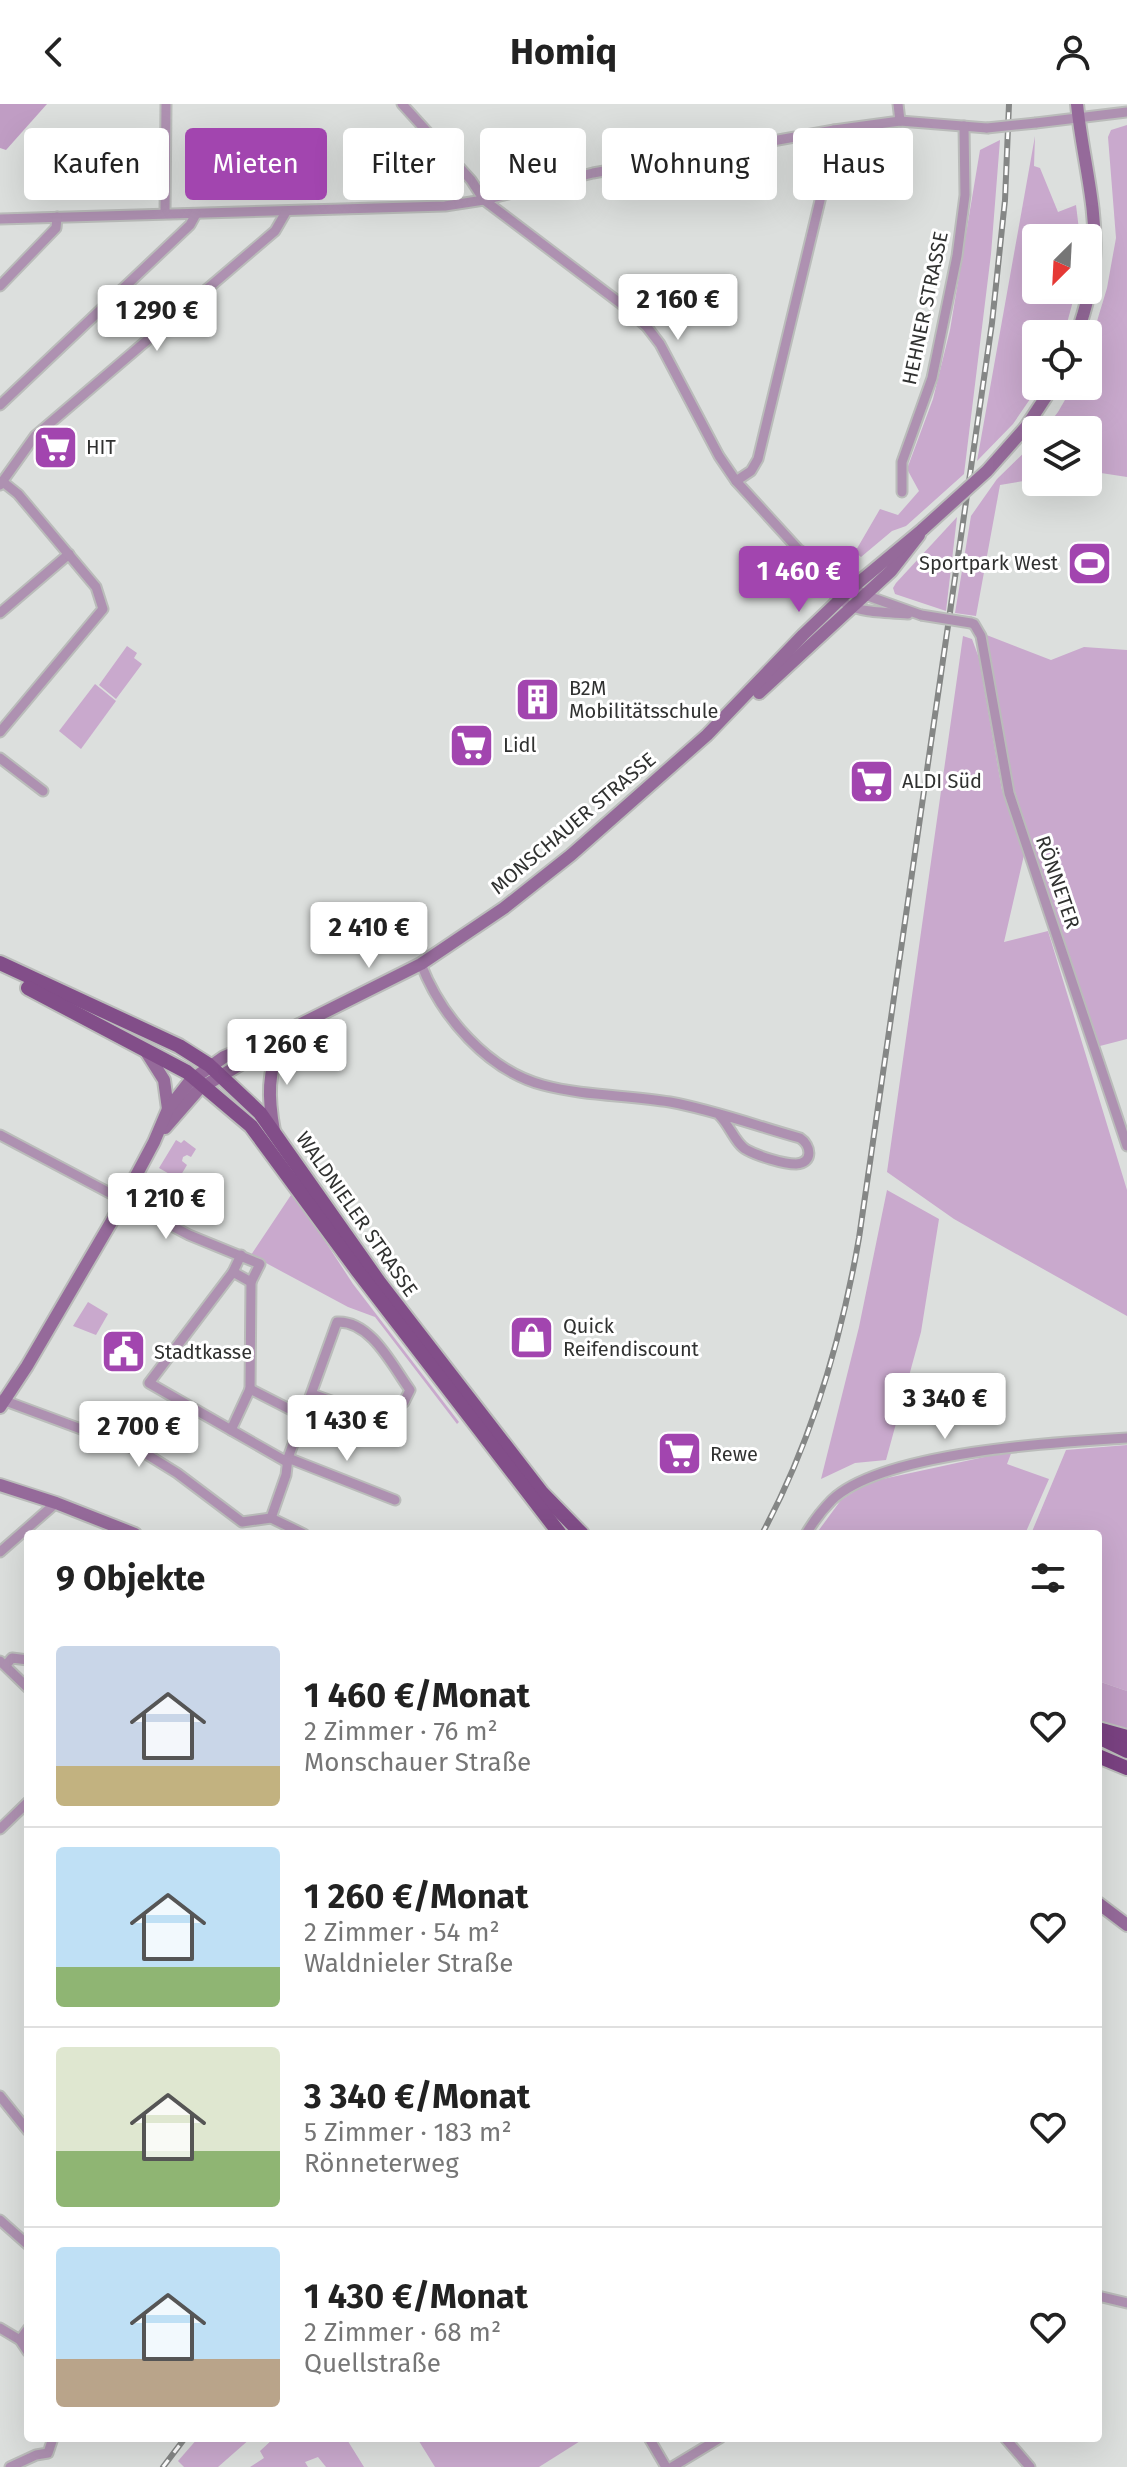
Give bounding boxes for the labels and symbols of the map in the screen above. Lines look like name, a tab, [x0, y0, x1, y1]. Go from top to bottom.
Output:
north arrow	[1022, 224, 1102, 304]
street label: HEHNER STRASSE	[897, 229, 953, 387]
pin: 2 160 €	[604, 274, 752, 342]
pin: 1 290 €	[83, 285, 231, 353]
supermarket icon: HIT	[31, 423, 79, 471]
place label: HIT	[86, 435, 116, 459]
sports icon: Sportpark West	[1065, 539, 1113, 587]
pin: 1 460 €	[725, 546, 873, 614]
place label: Sportpark West	[919, 551, 1059, 575]
building icon: B2M Mobilitätsschule	[514, 675, 562, 723]
place label: B2M Mobilitätsschule	[569, 676, 719, 723]
supermarket icon: Lidl	[448, 721, 496, 769]
place label: Lidl	[503, 733, 537, 757]
street label: MONSCHAUER STRASSE	[486, 747, 660, 899]
supermarket icon: ALDI Süd	[847, 757, 895, 805]
place label: ALDI Süd	[902, 769, 982, 793]
street label: RÖNNETER	[1031, 832, 1085, 932]
pin: 2 410 €	[295, 902, 443, 970]
pin: 1 260 €	[213, 1019, 361, 1087]
street label: WALDNIELER STRASSE	[291, 1127, 423, 1301]
pin: 1 210 €	[92, 1173, 240, 1241]
shop icon: Quick Reifendiscount	[508, 1313, 556, 1361]
place label: Quick Reifendiscount	[563, 1314, 700, 1361]
public building icon: Stadtkasse	[99, 1328, 147, 1376]
place label: Stadtkasse	[154, 1340, 252, 1364]
pin: 3 340 €	[871, 1373, 1019, 1441]
pin: 1 430 €	[273, 1395, 421, 1463]
pin: 2 700 €	[65, 1401, 213, 1469]
supermarket icon: Rewe	[655, 1430, 703, 1478]
place label: Rewe	[710, 1442, 758, 1466]

